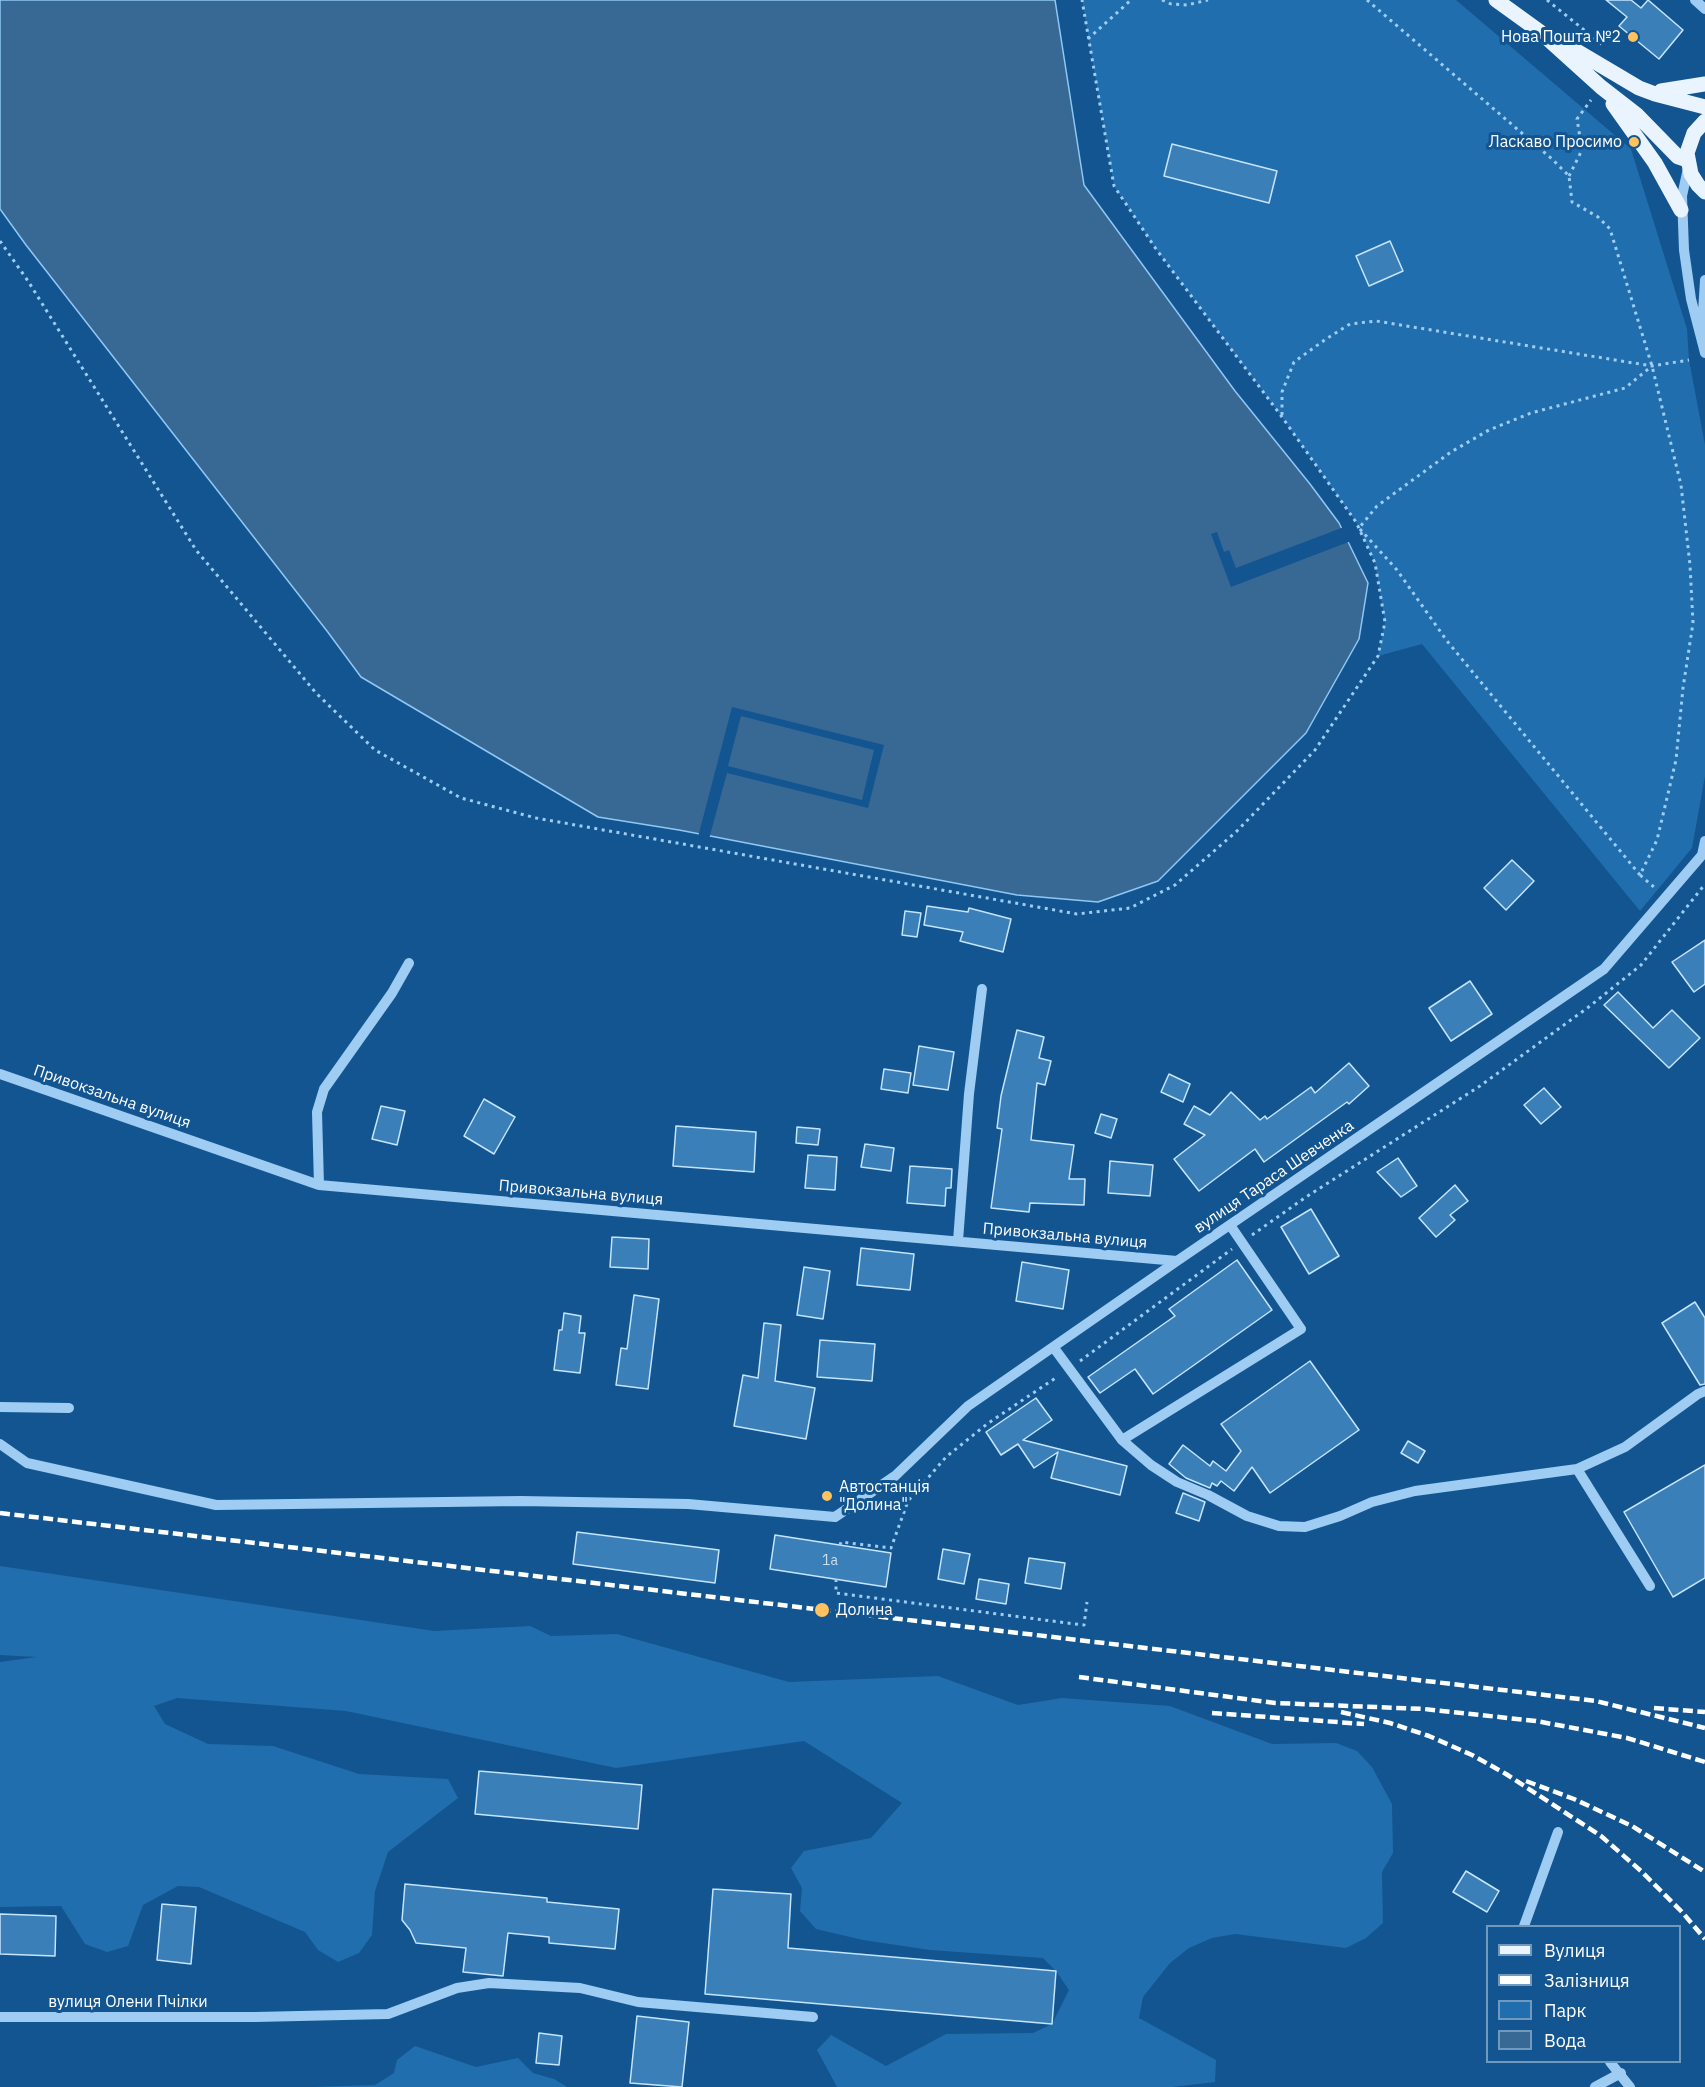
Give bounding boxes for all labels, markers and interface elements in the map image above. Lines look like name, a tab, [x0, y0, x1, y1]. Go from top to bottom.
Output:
place label: Нова Пошта №2	[1501, 27, 1621, 47]
marker: Нова Пошта №2	[1626, 30, 1640, 44]
place label: Ласкаво Просимо	[1489, 132, 1622, 152]
marker: Ласкаво Просимо	[1627, 135, 1641, 149]
street label: Привокзальна вулиця	[31, 1061, 193, 1133]
street label: вулиця Тараса Шевченка	[1190, 1116, 1358, 1238]
street label: Привокзальна вулиця	[498, 1176, 664, 1210]
street label: Привокзальна вулиця	[982, 1219, 1148, 1253]
place label: Автостанція "Долина"	[839, 1477, 930, 1515]
marker: Автостанція "Долина"	[820, 1489, 834, 1503]
house number: 1а	[822, 1553, 838, 1569]
place label: Долина	[836, 1600, 893, 1620]
marker: Долина	[813, 1601, 831, 1619]
legend	[1486, 1925, 1681, 2063]
text: Вулиця	[1544, 1939, 1605, 1962]
text: Залізниця	[1544, 1969, 1630, 1992]
street label: вулиця Олени Пчілки	[48, 1992, 208, 2012]
text: Парк	[1544, 1999, 1586, 2022]
text: Вода	[1544, 2029, 1586, 2052]

